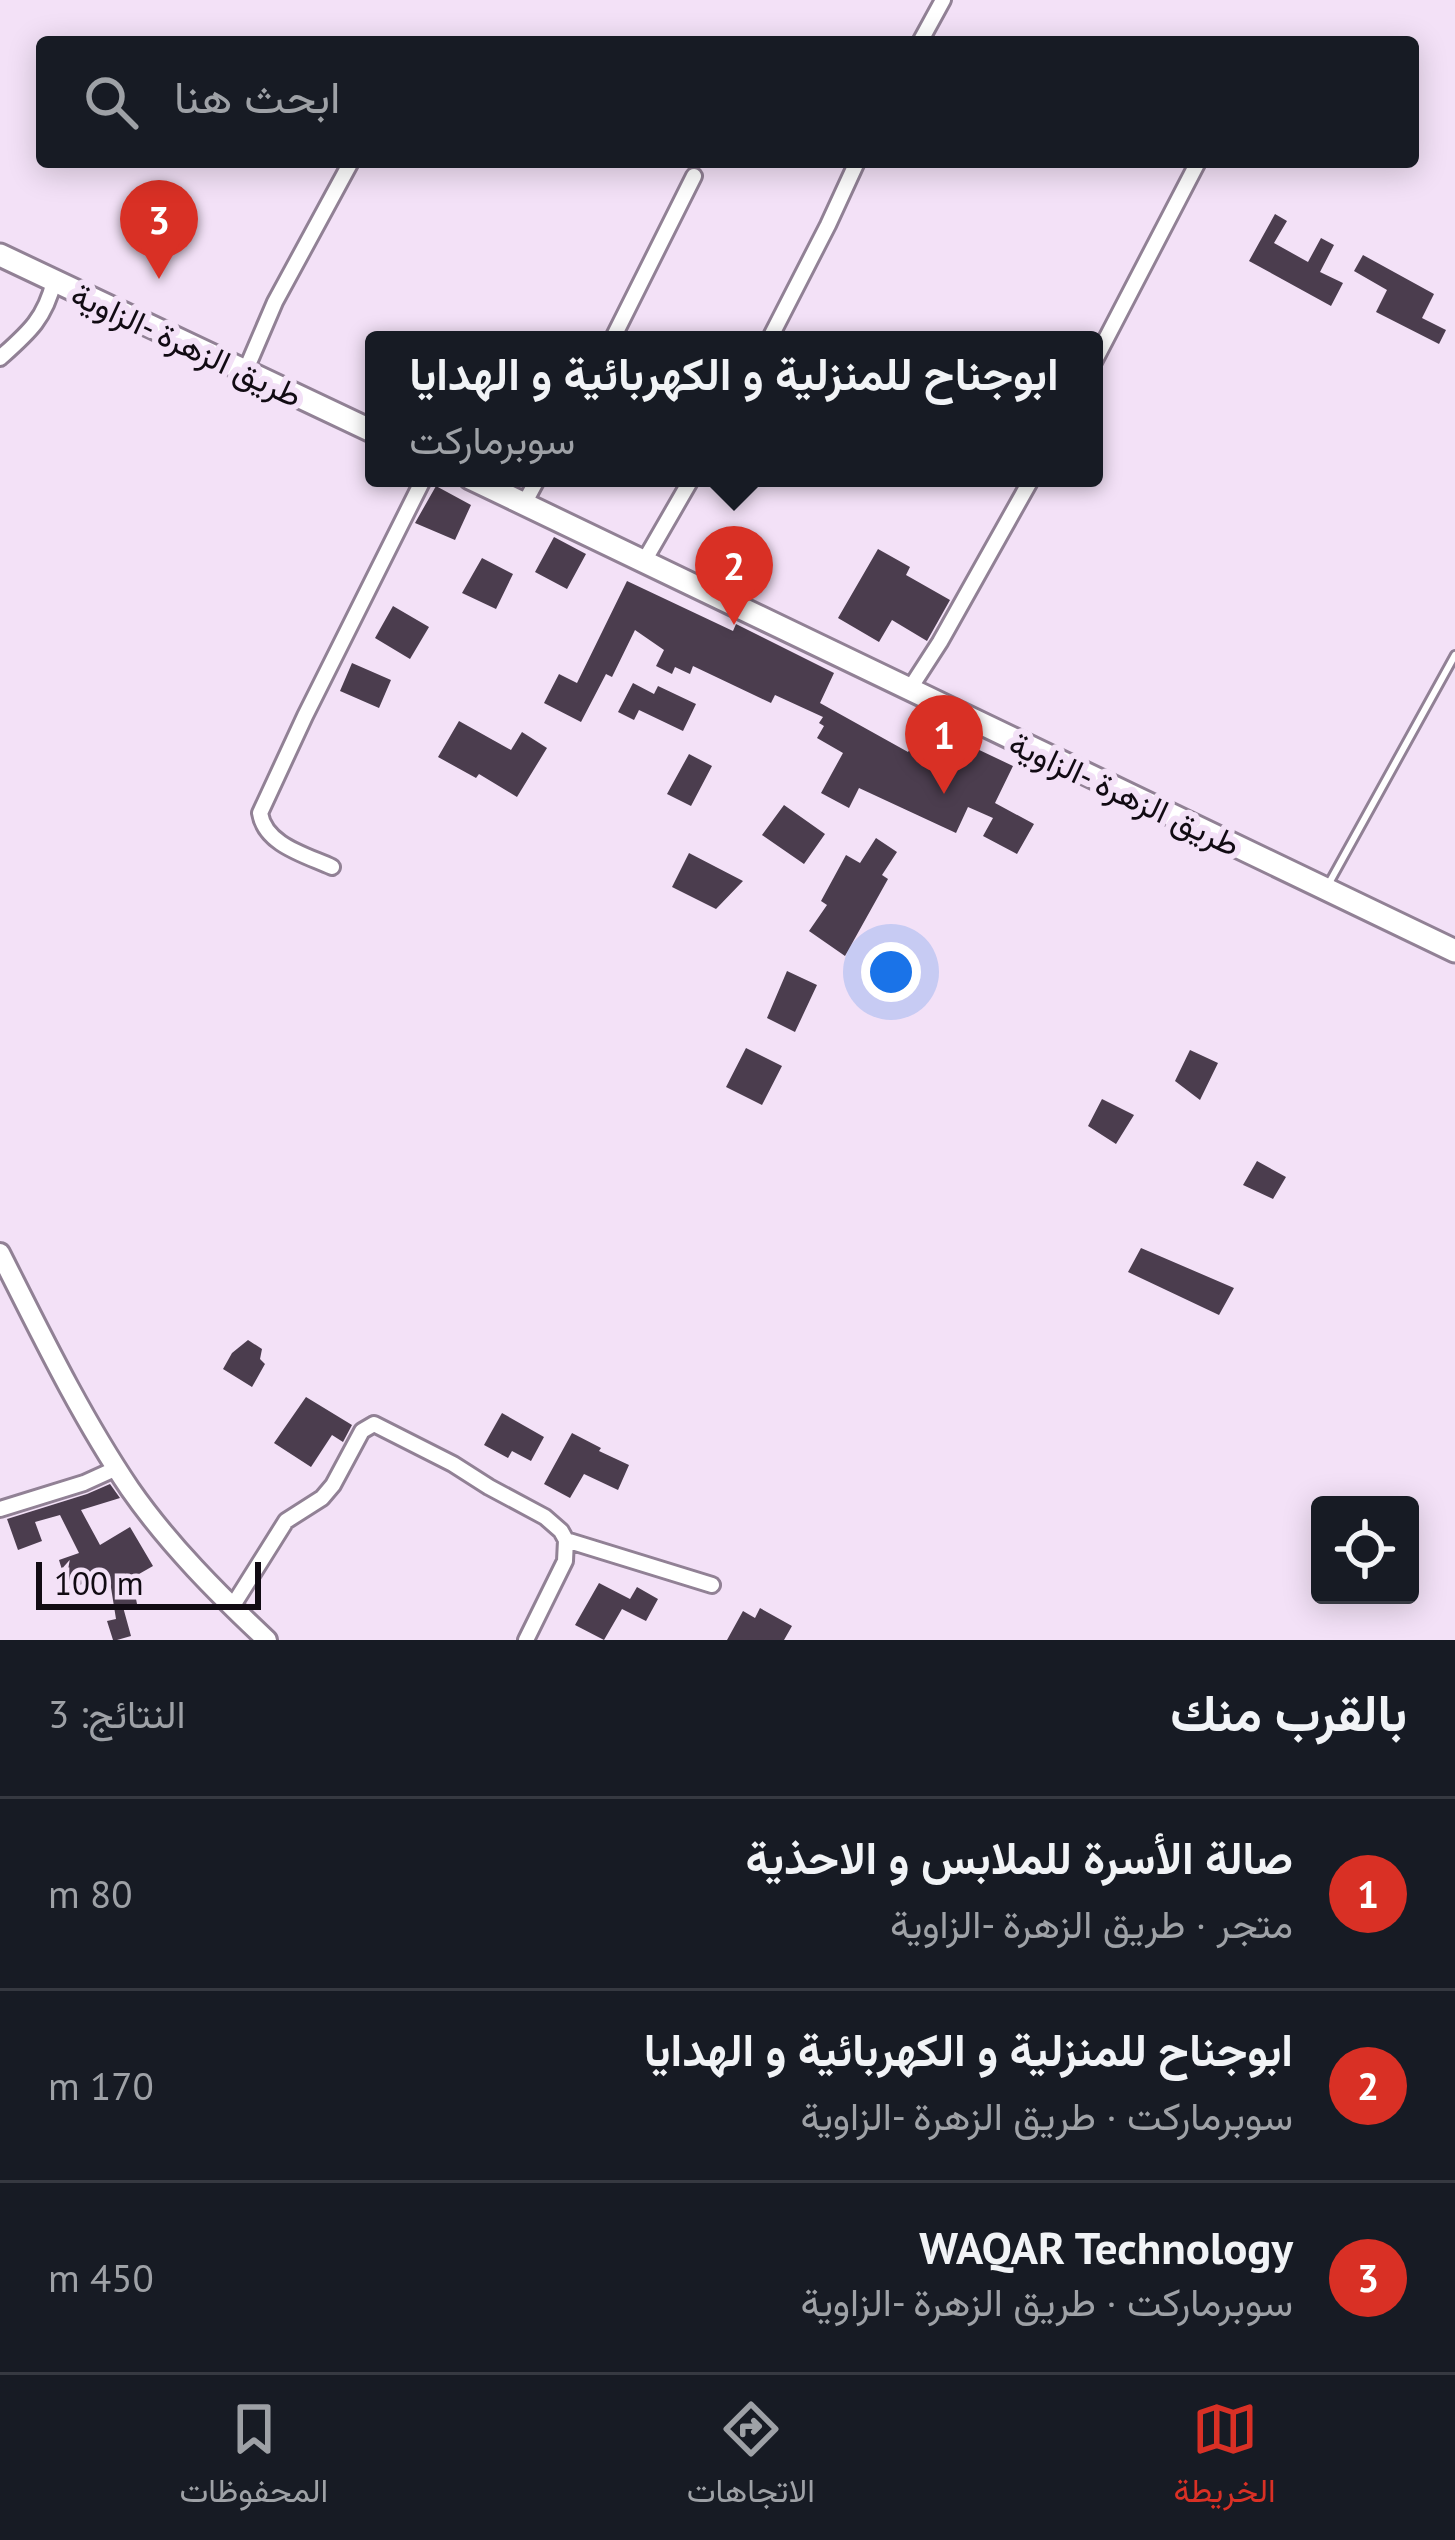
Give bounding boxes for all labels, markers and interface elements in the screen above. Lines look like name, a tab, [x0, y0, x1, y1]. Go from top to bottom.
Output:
search box	[36, 36, 1419, 168]
text: ابحث هنا	[174, 67, 340, 125]
icon: search	[78, 69, 144, 135]
pin: 3	[120, 180, 198, 279]
street label: طريق الزهرة -الزاوية	[65, 272, 309, 416]
popup	[365, 331, 1103, 487]
text: ابوجناح للمنزلية و الكهربائية و الهدايا	[409, 344, 1059, 402]
text: سوبرماركت	[409, 414, 575, 465]
pin: 2	[695, 526, 773, 625]
pin: 1	[905, 695, 983, 794]
street label: طريق الزهرة -الزاوية	[1003, 721, 1247, 865]
your location	[861, 942, 921, 1002]
map controls	[1311, 1496, 1419, 1604]
button: locate	[1311, 1496, 1419, 1604]
scale bar	[36, 1556, 261, 1609]
text: 100 m	[54, 1561, 144, 1604]
text: بالقرب منك	[1170, 1679, 1407, 1745]
text: النتائج: 3	[48, 1688, 186, 1739]
text: صالة الأسرة للملابس و الاحذية	[746, 1828, 1293, 1886]
text: 80 m	[48, 1868, 133, 1919]
text: 1	[1357, 1868, 1379, 1919]
text: متجر · طريق الزهرة -الزاوية	[890, 1898, 1293, 1949]
text: ابوجناح للمنزلية و الكهربائية و الهدايا	[644, 2020, 1293, 2078]
text: 170 m	[48, 2060, 154, 2111]
text: 2	[1357, 2060, 1379, 2111]
text: سوبرماركت · طريق الزهرة -الزاوية	[800, 2090, 1293, 2141]
text: WAQAR Technology	[919, 2218, 1293, 2276]
text: 450 m	[48, 2252, 154, 2303]
text: 3	[1357, 2252, 1379, 2303]
text: سوبرماركت · طريق الزهرة -الزاوية	[800, 2276, 1293, 2327]
tab: المحفوظات	[179, 2396, 328, 2520]
tab: الاتجاهات	[687, 2396, 815, 2520]
tab: الخريطة	[1174, 2396, 1276, 2520]

